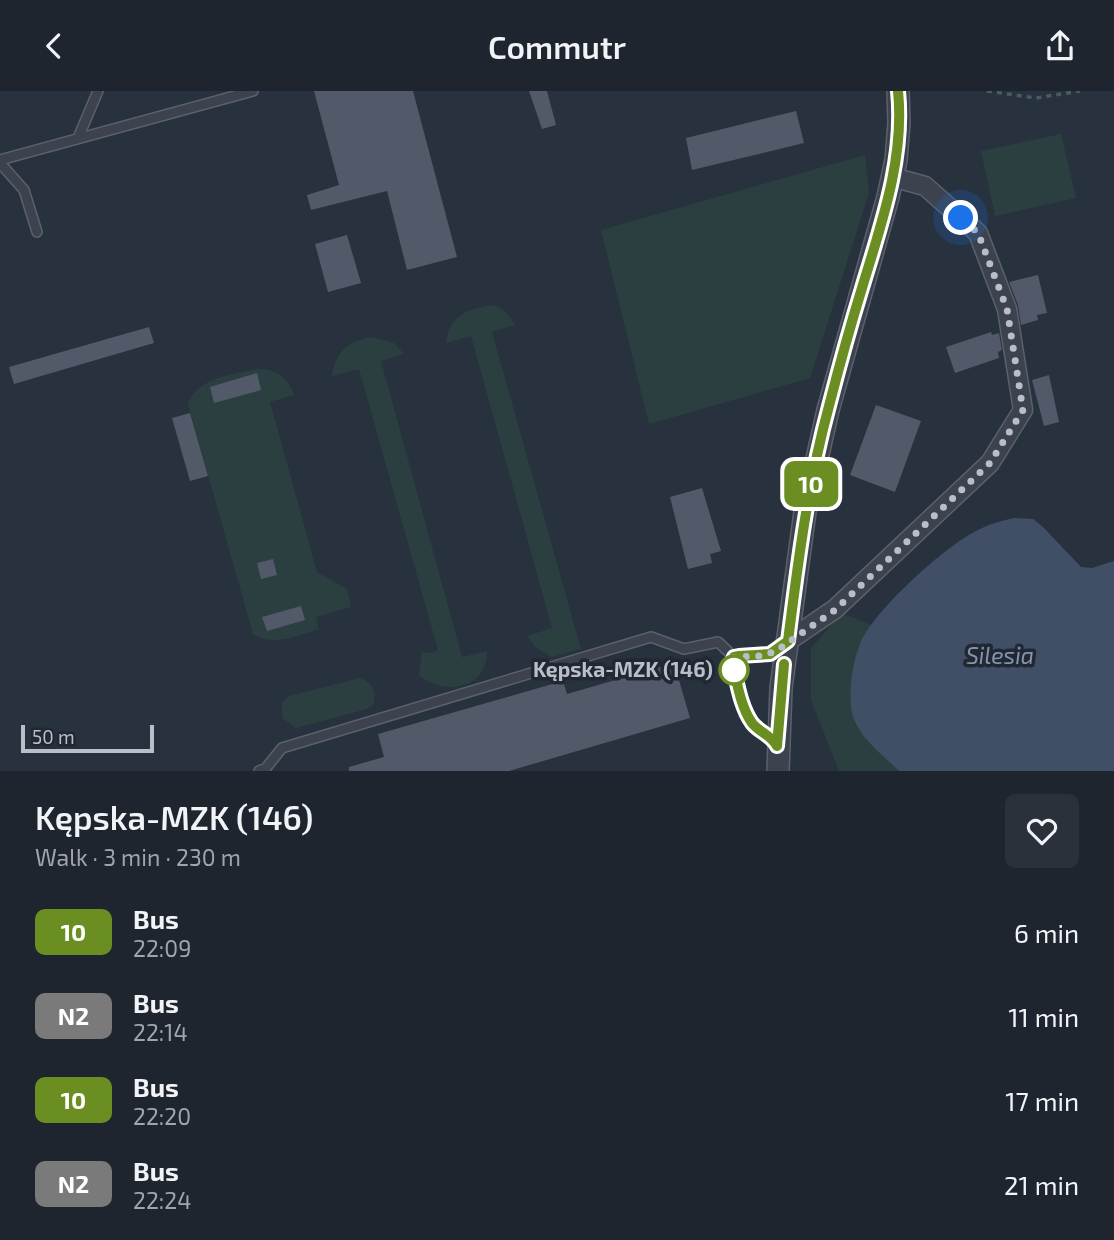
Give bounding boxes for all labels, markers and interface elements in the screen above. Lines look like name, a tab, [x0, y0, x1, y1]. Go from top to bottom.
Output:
icon: back	[35, 27, 73, 65]
text: Commutr	[488, 27, 626, 65]
icon: share	[1041, 27, 1079, 65]
your location	[943, 200, 978, 235]
line badge: 10	[780, 461, 842, 507]
text: 10	[798, 469, 824, 498]
water label: Silesia	[966, 641, 1034, 669]
marker: Kępska-MZK (146)	[719, 655, 749, 685]
place label: Kępska-MZK (146)	[533, 656, 713, 681]
scale bar	[21, 722, 154, 754]
text: 50 m	[32, 725, 75, 748]
button: heart	[1005, 794, 1079, 868]
text: Kępska-MZK (146)	[35, 797, 313, 837]
text: Walk · 3 min · 230 m	[35, 843, 241, 871]
text: Bus	[133, 903, 179, 934]
text: 10	[61, 917, 86, 946]
text: 6 min	[1014, 917, 1079, 948]
text: 22:09	[133, 934, 191, 962]
text: Bus	[133, 987, 179, 1018]
text: N2	[58, 1001, 89, 1030]
text: 11 min	[1008, 1001, 1079, 1032]
text: 22:14	[133, 1018, 188, 1046]
text: Bus	[133, 1071, 179, 1102]
text: 10	[61, 1085, 86, 1114]
text: 17 min	[1005, 1085, 1079, 1116]
text: 22:20	[133, 1102, 191, 1130]
text: Bus	[133, 1155, 179, 1186]
text: N2	[58, 1169, 89, 1198]
text: 21 min	[1004, 1169, 1079, 1200]
text: 22:24	[133, 1186, 191, 1214]

